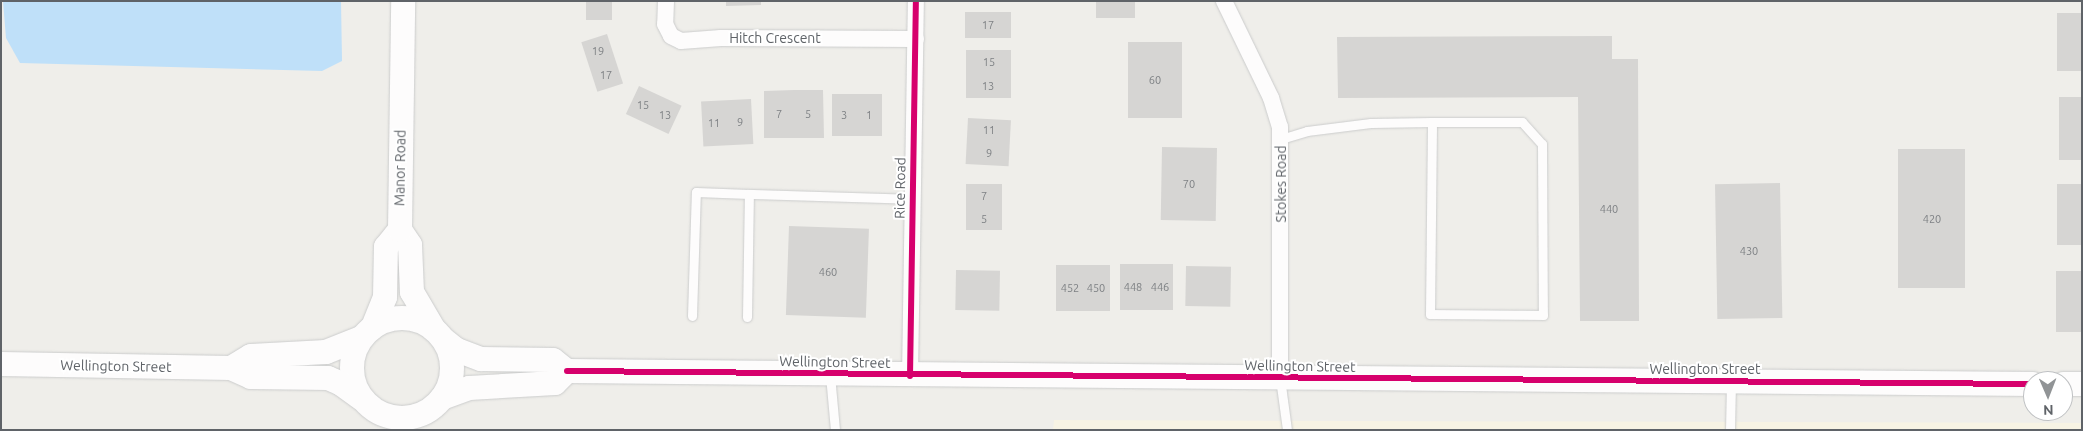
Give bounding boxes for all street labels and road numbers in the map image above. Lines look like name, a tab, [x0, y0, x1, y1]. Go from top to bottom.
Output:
street label: Hitch Crescent	[729, 30, 821, 46]
street label: Manor Road	[391, 130, 409, 206]
street label: Stokes Road	[1273, 145, 1289, 223]
street label: Rice Road	[891, 157, 909, 219]
street label: Wellington Street	[779, 353, 891, 371]
street label: Wellington Street	[60, 357, 172, 375]
street label: Wellington Street	[1244, 357, 1356, 375]
street label: Wellington Street	[1649, 361, 1761, 377]

